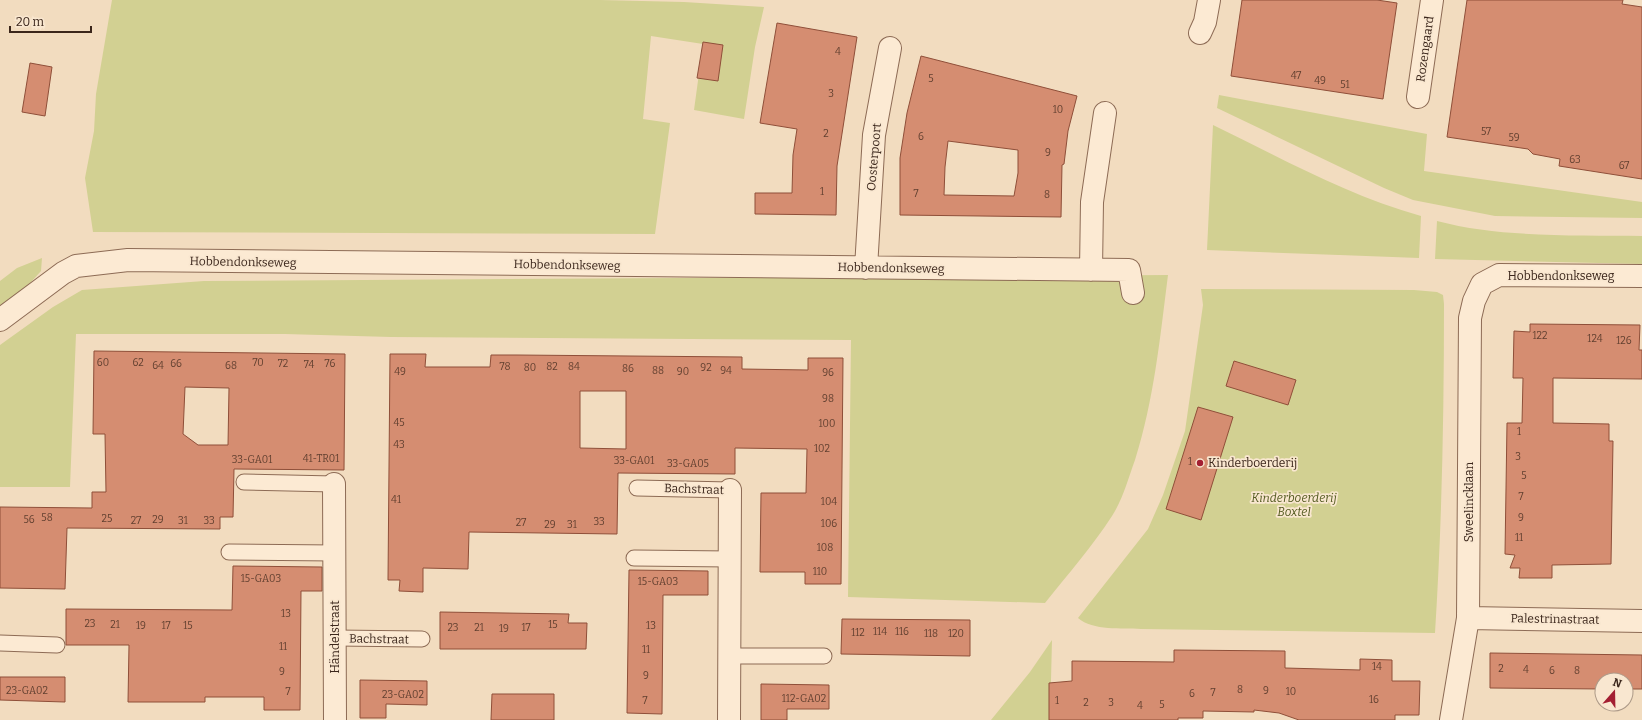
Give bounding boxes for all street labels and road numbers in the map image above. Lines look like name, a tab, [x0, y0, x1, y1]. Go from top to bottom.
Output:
street label: Rozengaard	[1413, 15, 1437, 83]
street label: Oosterpoort	[864, 122, 884, 191]
street label: Hobbendonkseweg	[189, 254, 297, 270]
street label: Hobbendonkseweg	[513, 257, 621, 273]
street label: Hobbendonkseweg	[837, 260, 945, 276]
street label: Hobbendonkseweg	[1507, 269, 1615, 283]
street label: Sweelincklaan	[1462, 461, 1476, 542]
street label: Bachstraat	[664, 481, 725, 497]
street label: Händelstraat	[328, 600, 342, 674]
street label: Palestrinastraat	[1510, 611, 1600, 627]
street label: Bachstraat	[349, 631, 410, 647]

